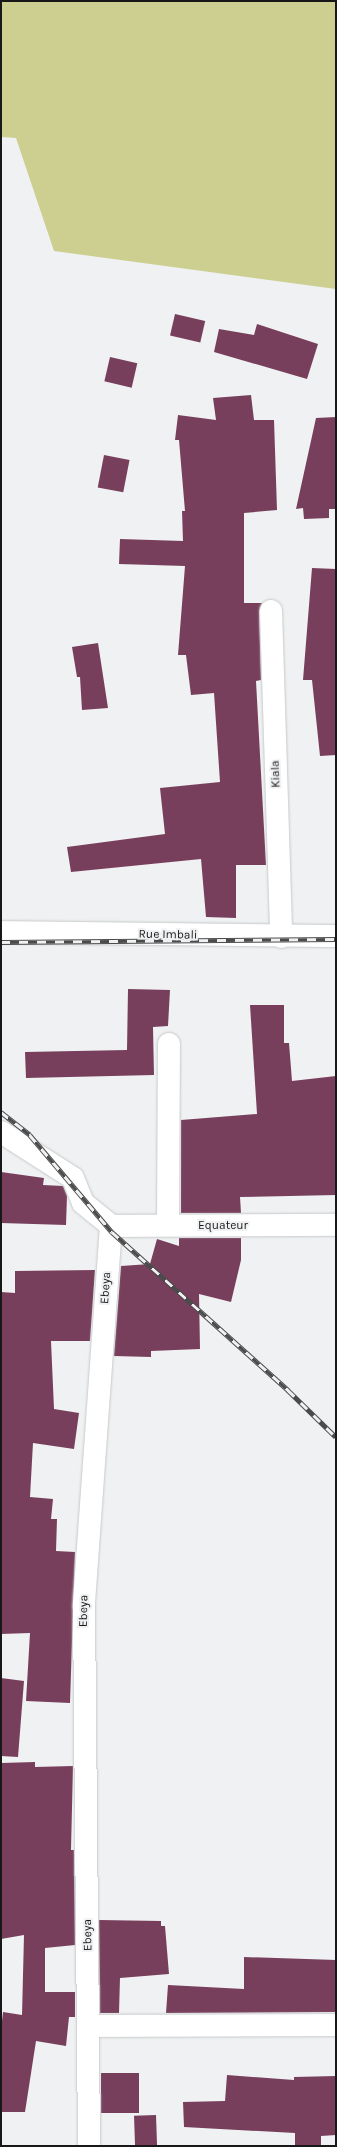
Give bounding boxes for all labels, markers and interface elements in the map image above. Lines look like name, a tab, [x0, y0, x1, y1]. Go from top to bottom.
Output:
street label: Kiala	[268, 760, 284, 788]
street label: Rue Imbali	[138, 927, 198, 943]
street label: Equateur	[198, 1219, 248, 1233]
street label: Ebeya	[98, 1271, 114, 1305]
street label: Ebeya	[77, 1595, 91, 1627]
street label: Ebeya	[81, 1919, 95, 1951]

